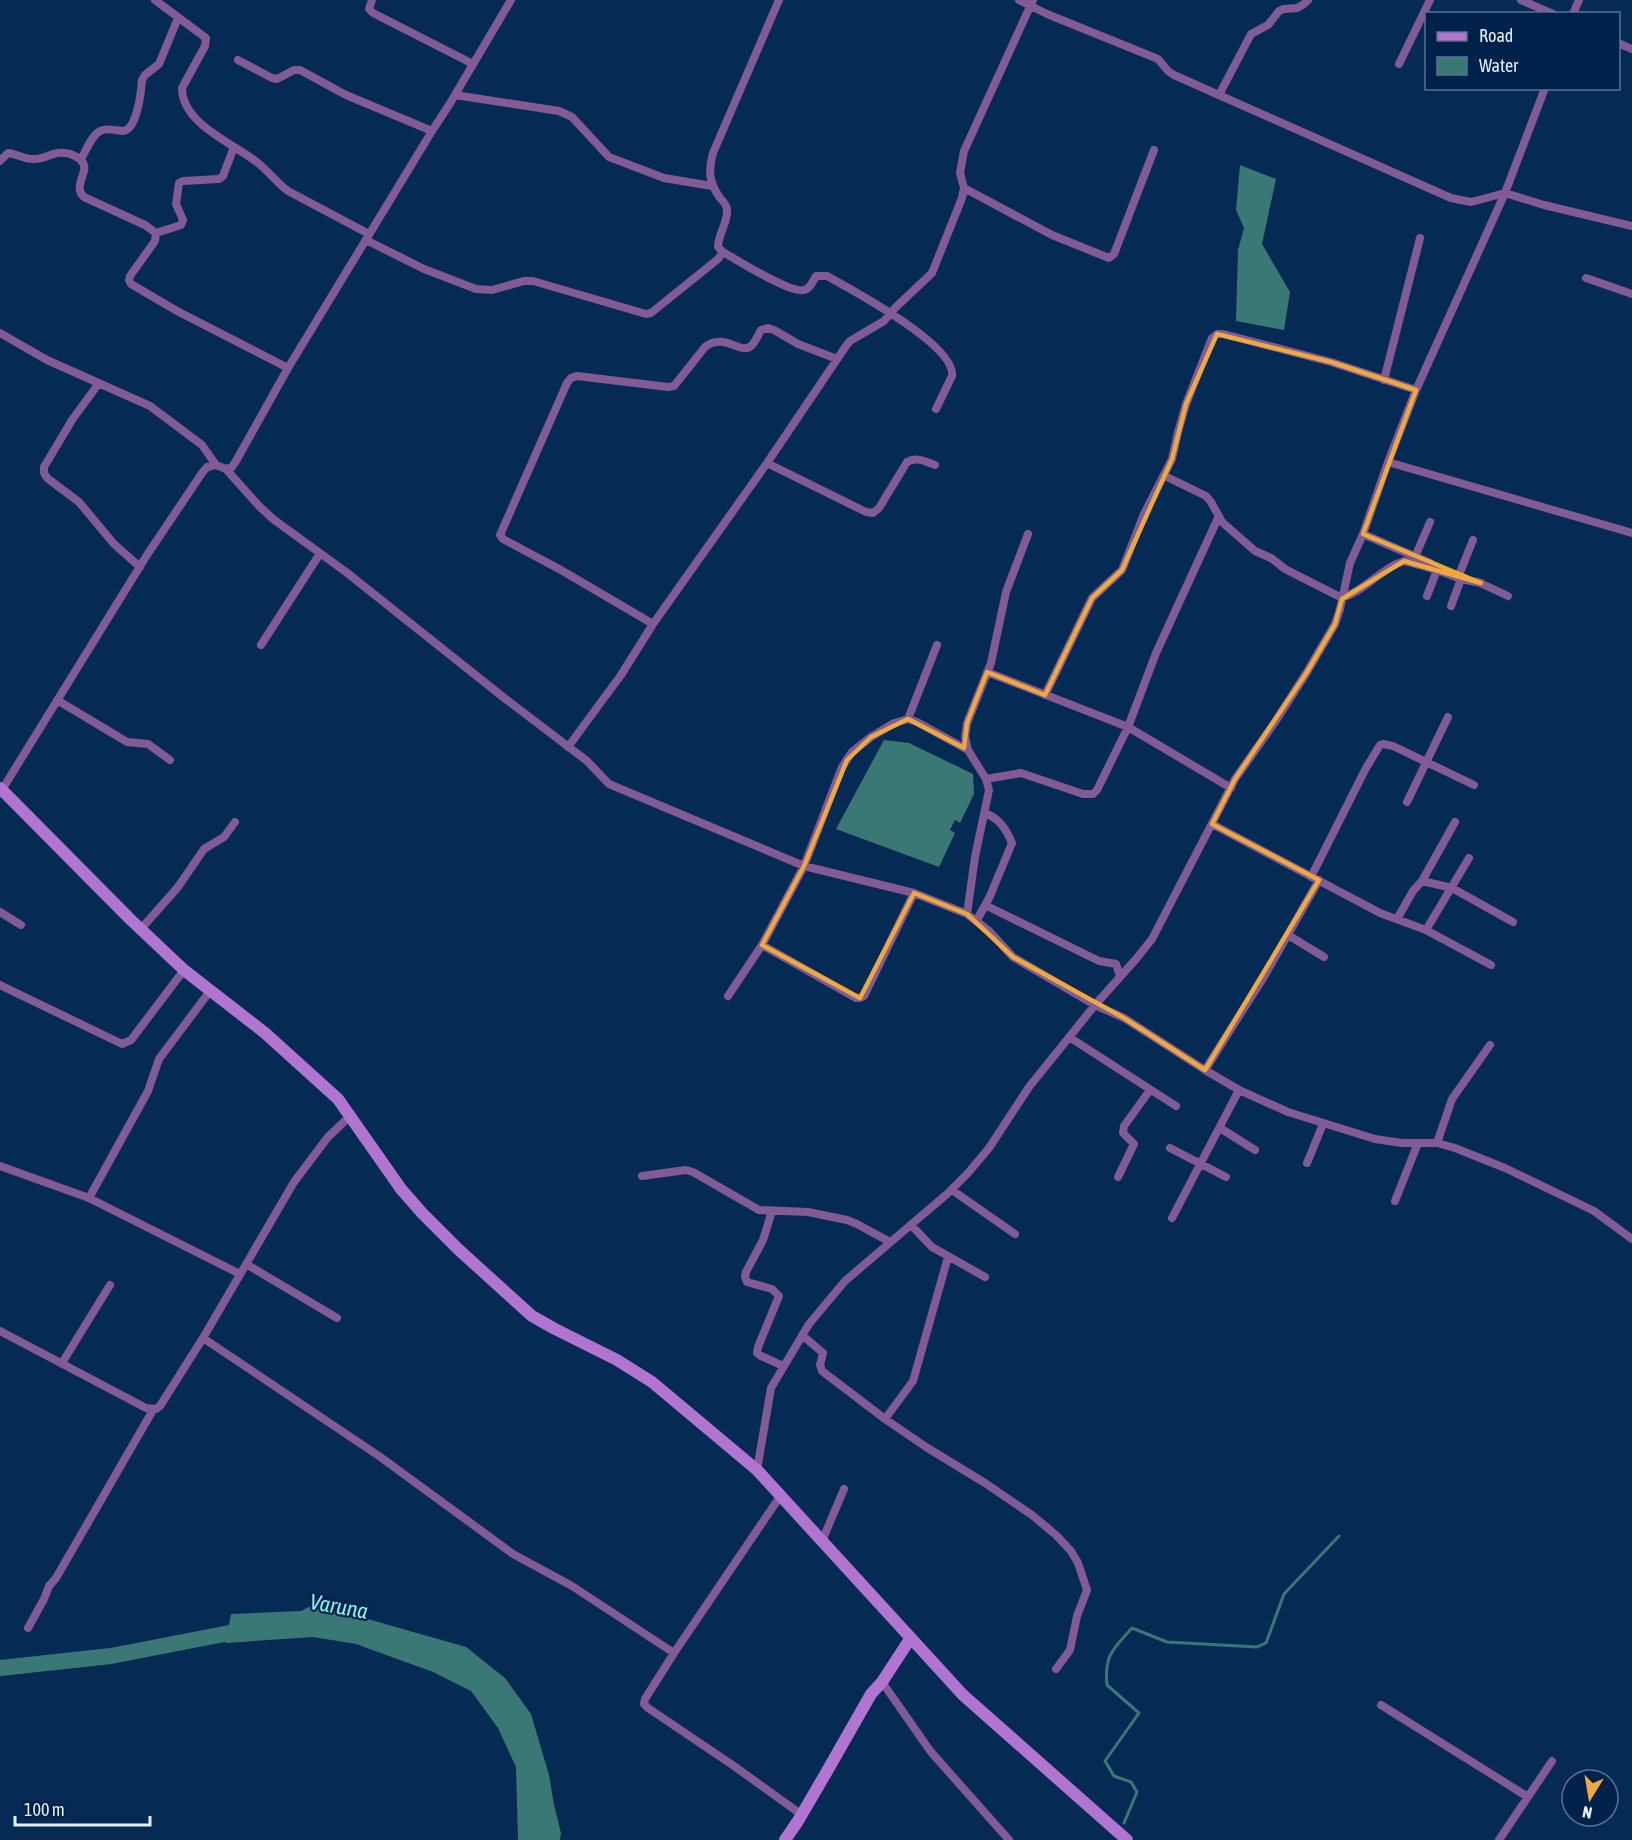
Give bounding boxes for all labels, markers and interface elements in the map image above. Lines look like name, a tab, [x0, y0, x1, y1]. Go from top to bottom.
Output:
legend	[1425, 12, 1620, 90]
text: Road	[1479, 25, 1513, 46]
text: Water	[1479, 55, 1519, 76]
water label: Varuna	[308, 1588, 370, 1624]
north arrow	[1560, 1768, 1620, 1828]
scale bar	[15, 1789, 150, 1827]
text: 100 m	[24, 1799, 65, 1820]
text: N	[1581, 1803, 1593, 1822]

